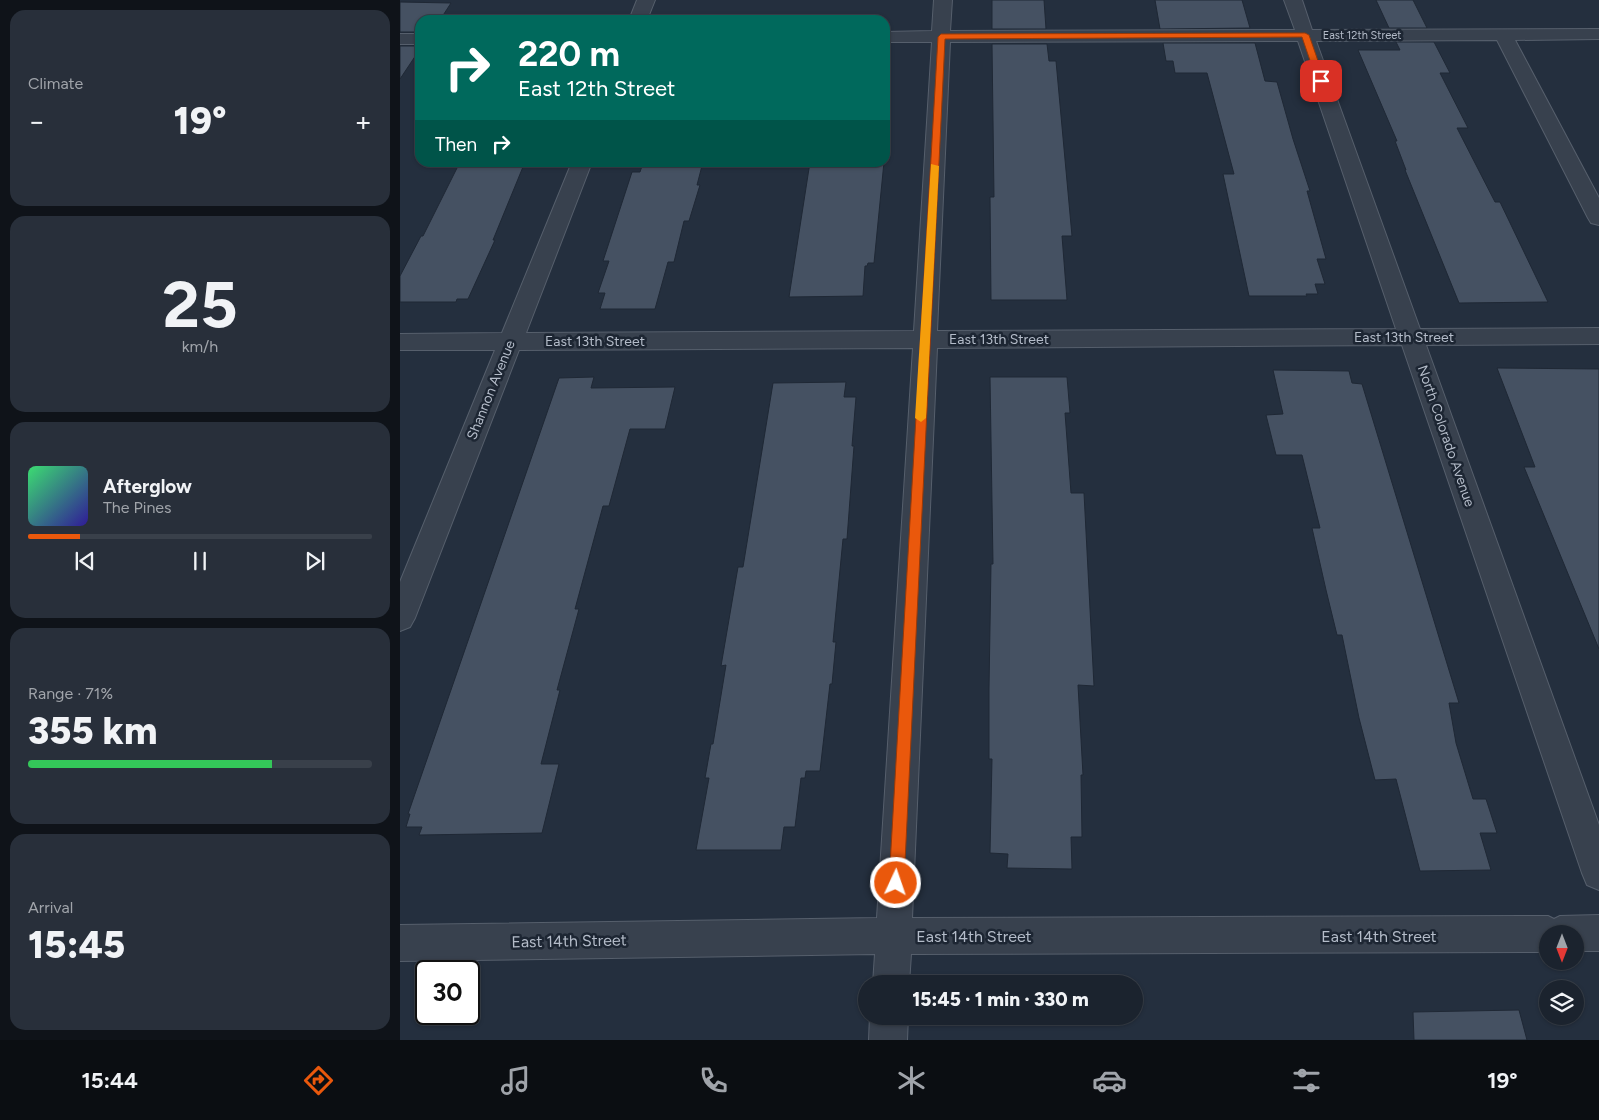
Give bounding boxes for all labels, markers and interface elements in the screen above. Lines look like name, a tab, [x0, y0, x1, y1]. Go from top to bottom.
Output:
street label: East 12th Street	[1323, 29, 1401, 42]
text: 220 m	[518, 33, 620, 75]
icon: right	[435, 35, 500, 100]
pin	[1300, 60, 1342, 102]
icon: arrive	[1307, 67, 1335, 95]
text: Climate	[28, 74, 83, 93]
text: East 12th Street	[518, 75, 675, 102]
text: 19°	[173, 98, 227, 144]
text: −	[28, 104, 45, 138]
text: +	[355, 104, 372, 138]
icon: right	[487, 130, 515, 158]
text: Then	[435, 133, 477, 156]
text: 25	[162, 265, 238, 343]
street label: East 13th Street	[1354, 329, 1454, 346]
street label: East 13th Street	[949, 331, 1049, 348]
street label: East 13th Street	[545, 333, 645, 350]
text: km/h	[182, 337, 218, 356]
street label: Shannon Avenue	[463, 337, 519, 442]
street label: North Colorado Avenue	[1414, 363, 1478, 509]
text: Afterglow	[103, 475, 192, 498]
text: The Pines	[103, 498, 172, 517]
icon: previous	[71, 547, 99, 575]
icon: pause	[186, 547, 214, 575]
icon: next	[301, 547, 329, 575]
text: Range · 71%	[28, 684, 113, 703]
text: 355 km	[28, 708, 157, 754]
position arrow	[869, 856, 921, 908]
text: Arrival	[28, 898, 73, 917]
text: 15:45	[28, 922, 125, 968]
north arrow	[1539, 925, 1584, 970]
map controls	[1539, 925, 1584, 1025]
street label: East 14th Street	[916, 927, 1032, 946]
street label: East 14th Street	[1321, 927, 1437, 946]
street label: East 14th Street	[511, 930, 627, 952]
speed limit sign: 30	[415, 960, 480, 1025]
button: layers	[1539, 980, 1584, 1025]
text: 15:45 · 1 min · 330 m	[912, 988, 1089, 1011]
icon: directions	[301, 1063, 336, 1098]
icon: music	[498, 1063, 533, 1098]
icon: phone	[696, 1063, 731, 1098]
icon: climate	[894, 1063, 929, 1098]
icon: car	[1092, 1063, 1127, 1098]
icon: filters	[1289, 1063, 1324, 1098]
text: 15:44	[81, 1067, 138, 1094]
text: 19°	[1487, 1067, 1518, 1094]

